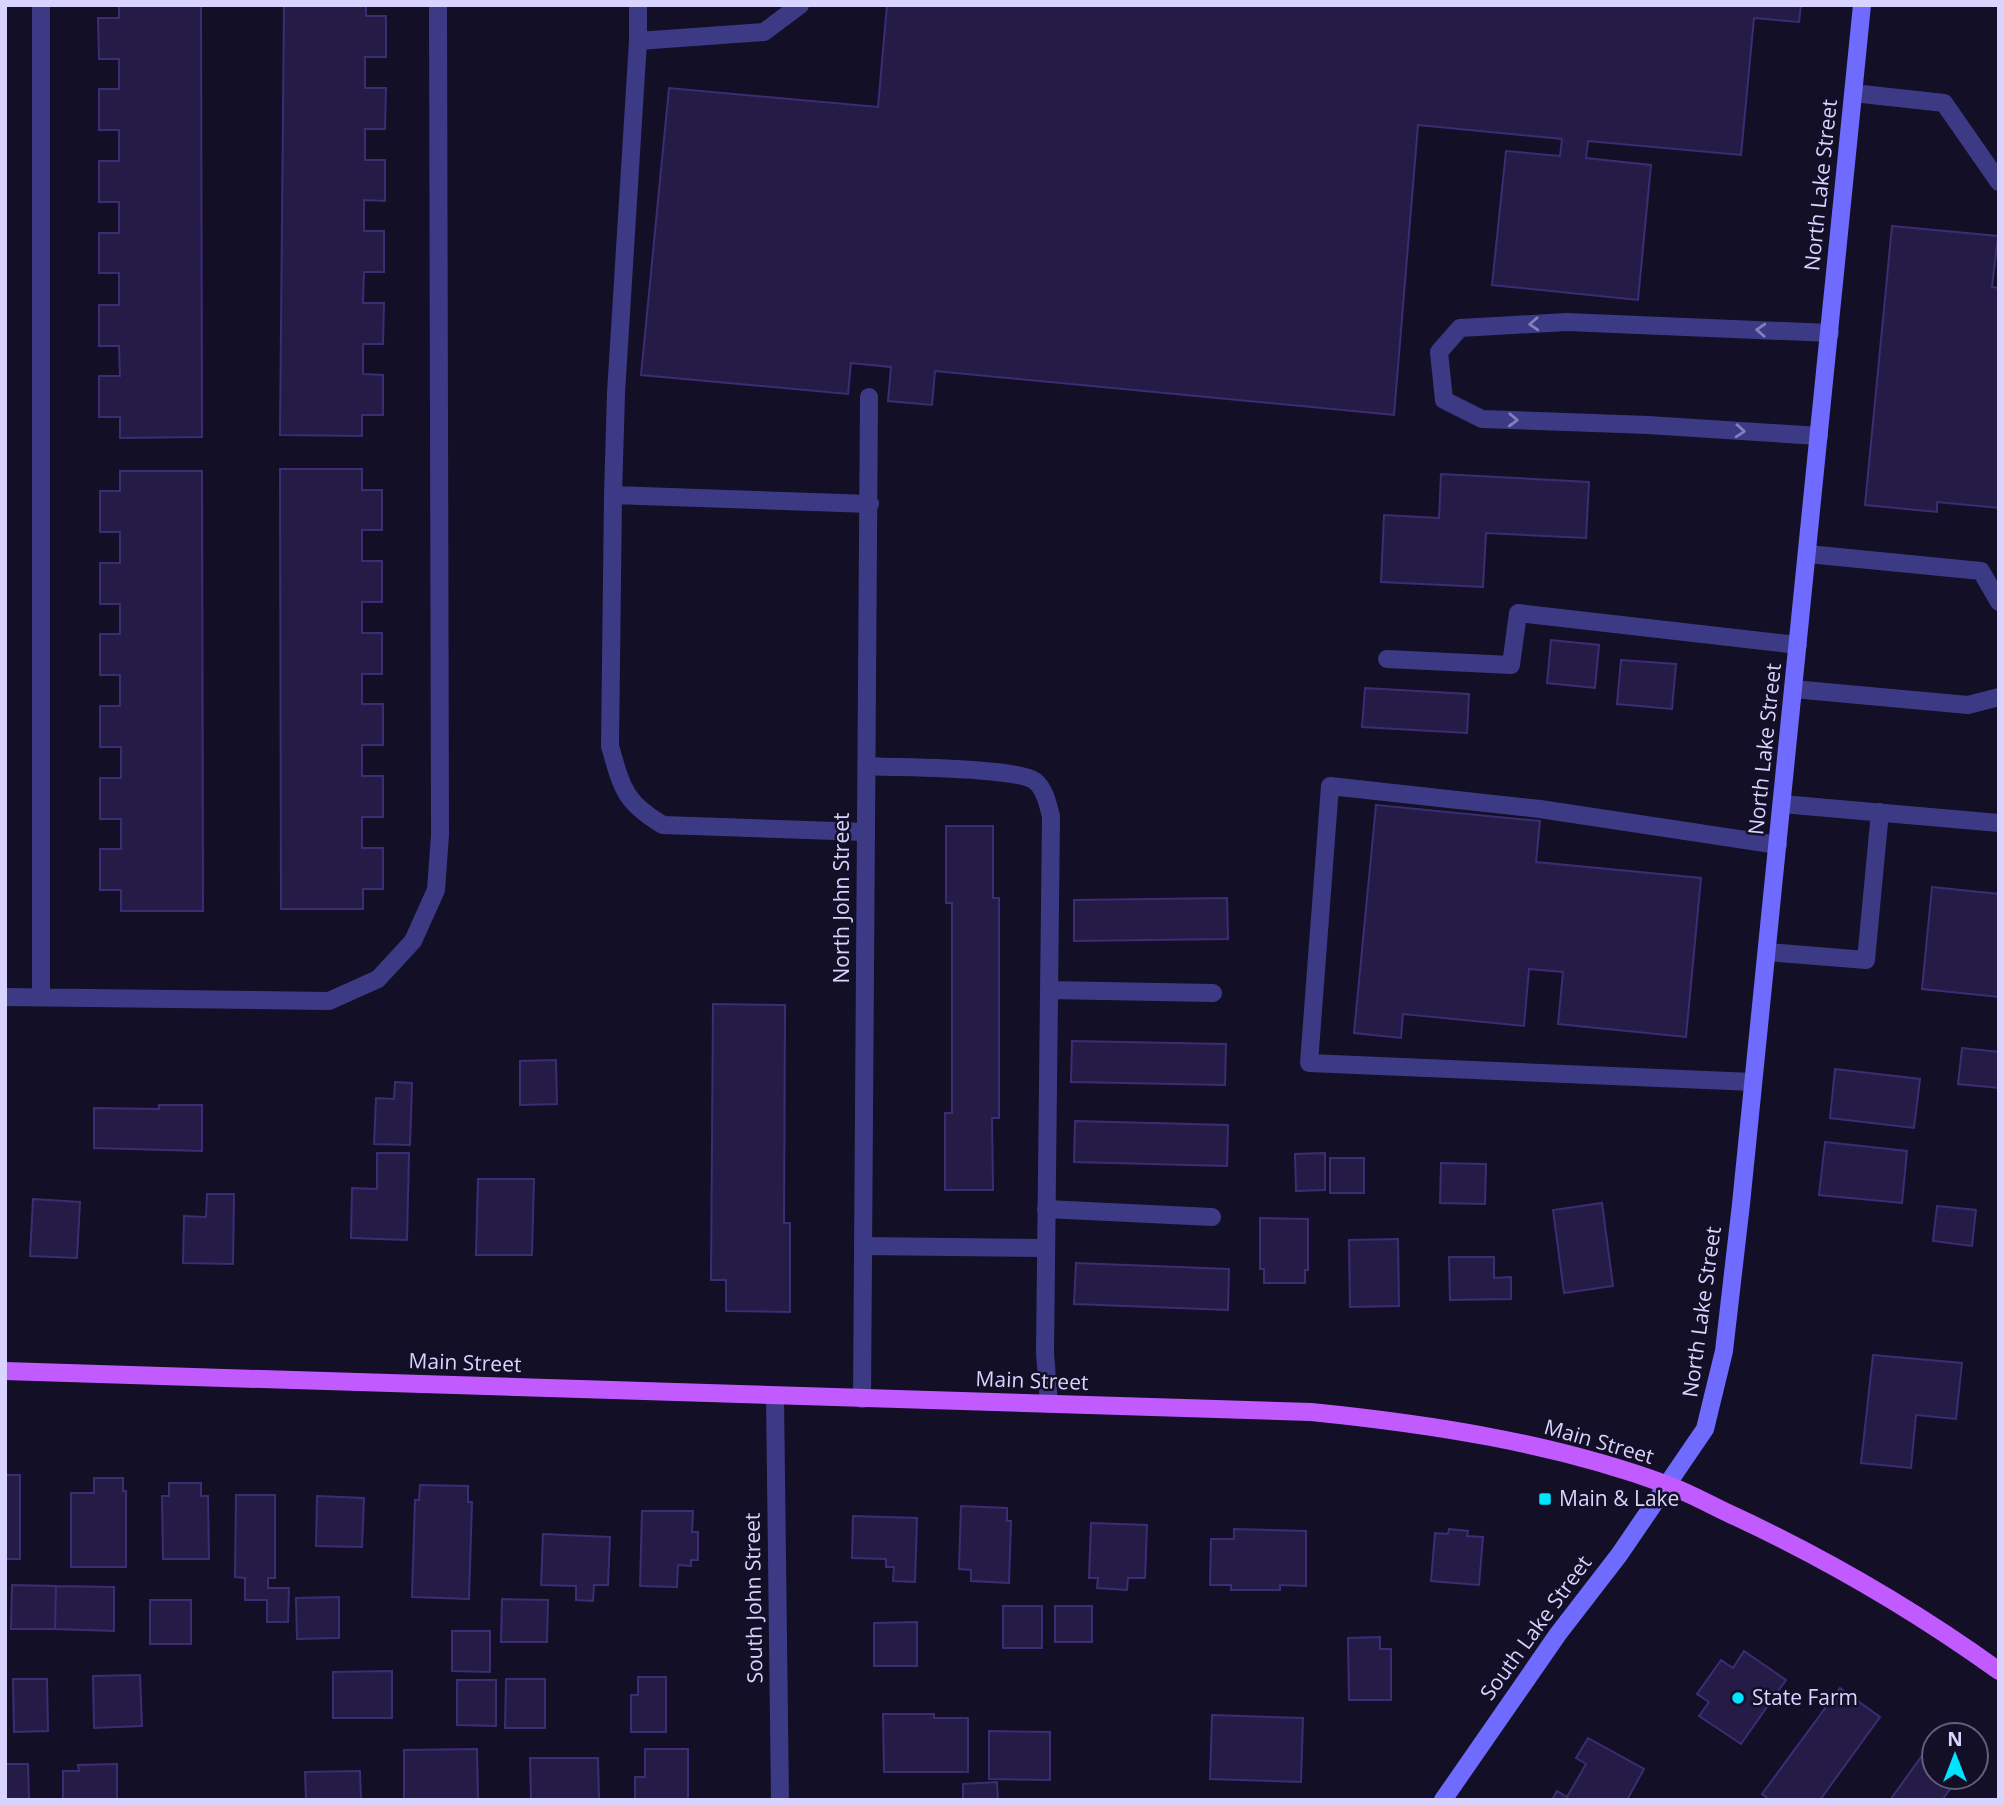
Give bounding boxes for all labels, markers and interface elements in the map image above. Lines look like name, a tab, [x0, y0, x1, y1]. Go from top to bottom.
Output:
street label: North Lake Street	[1797, 98, 1843, 272]
one-way arrow	[1528, 316, 1539, 331]
one-way arrow	[1756, 322, 1767, 337]
one-way arrow	[1508, 412, 1518, 428]
one-way arrow	[1735, 423, 1746, 438]
street label: North Lake Street	[1741, 662, 1787, 836]
street label: North John Street	[827, 813, 855, 983]
street label: North Lake Street	[1675, 1225, 1727, 1399]
street label: Main Street	[408, 1346, 522, 1378]
street label: Main Street	[975, 1364, 1089, 1396]
street label: Main Street	[1541, 1412, 1657, 1470]
place label: Main & Lake	[1559, 1484, 1679, 1512]
marker: Main & Lake	[1537, 1491, 1553, 1507]
street label: South John Street	[738, 1512, 768, 1684]
street label: South Lake Street	[1473, 1549, 1597, 1705]
place label: State Farm	[1752, 1683, 1858, 1711]
marker: State Farm	[1730, 1690, 1746, 1706]
north arrow	[1920, 1721, 1990, 1791]
text: N	[1947, 1726, 1963, 1752]

